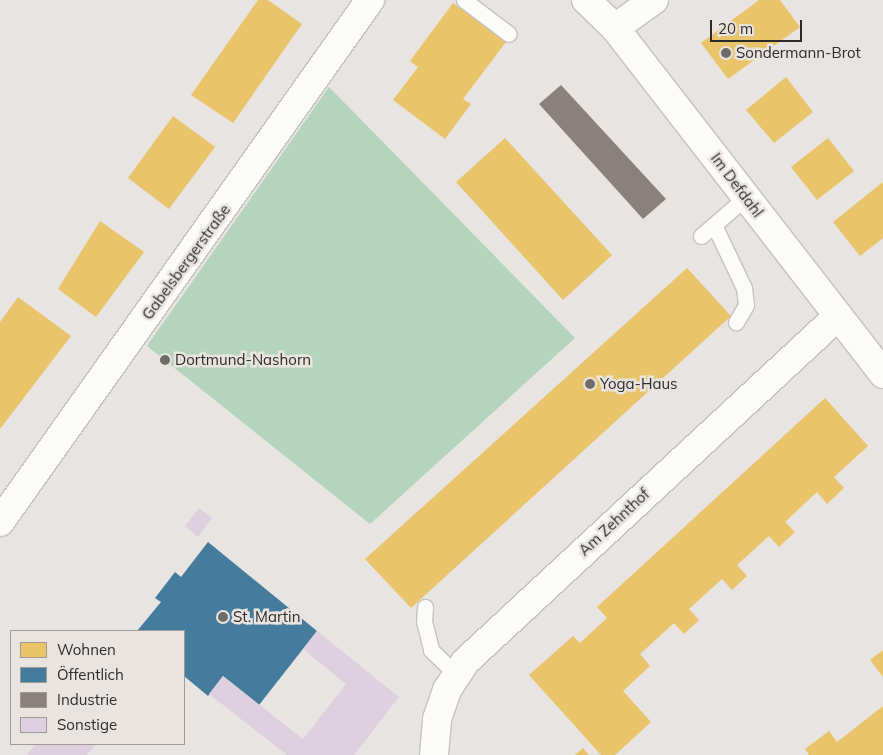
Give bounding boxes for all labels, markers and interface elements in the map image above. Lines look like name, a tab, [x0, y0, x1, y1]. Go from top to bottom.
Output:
scale bar	[713, 10, 806, 42]
text: 20 m	[718, 19, 753, 38]
place label: Sondermann-Brot	[736, 44, 861, 62]
marker: Sondermann-Brot	[720, 47, 732, 59]
street label: Im Defdahl	[707, 149, 767, 221]
street label: Gabelsbergerstraße	[138, 201, 234, 323]
place label: Dortmund-Nashorn	[175, 351, 311, 369]
marker: Dortmund-Nashorn	[159, 354, 171, 366]
place label: Yoga-Haus	[600, 375, 678, 393]
marker: Yoga-Haus	[584, 378, 596, 390]
street label: Am Zehnthof	[575, 485, 653, 559]
place label: St. Martin	[233, 608, 300, 626]
marker: St. Martin	[217, 611, 229, 623]
legend	[10, 630, 185, 745]
text: Wohnen	[57, 640, 116, 659]
text: Öffentlich	[57, 665, 124, 684]
text: Industrie	[57, 690, 117, 709]
text: Sonstige	[57, 715, 117, 734]

